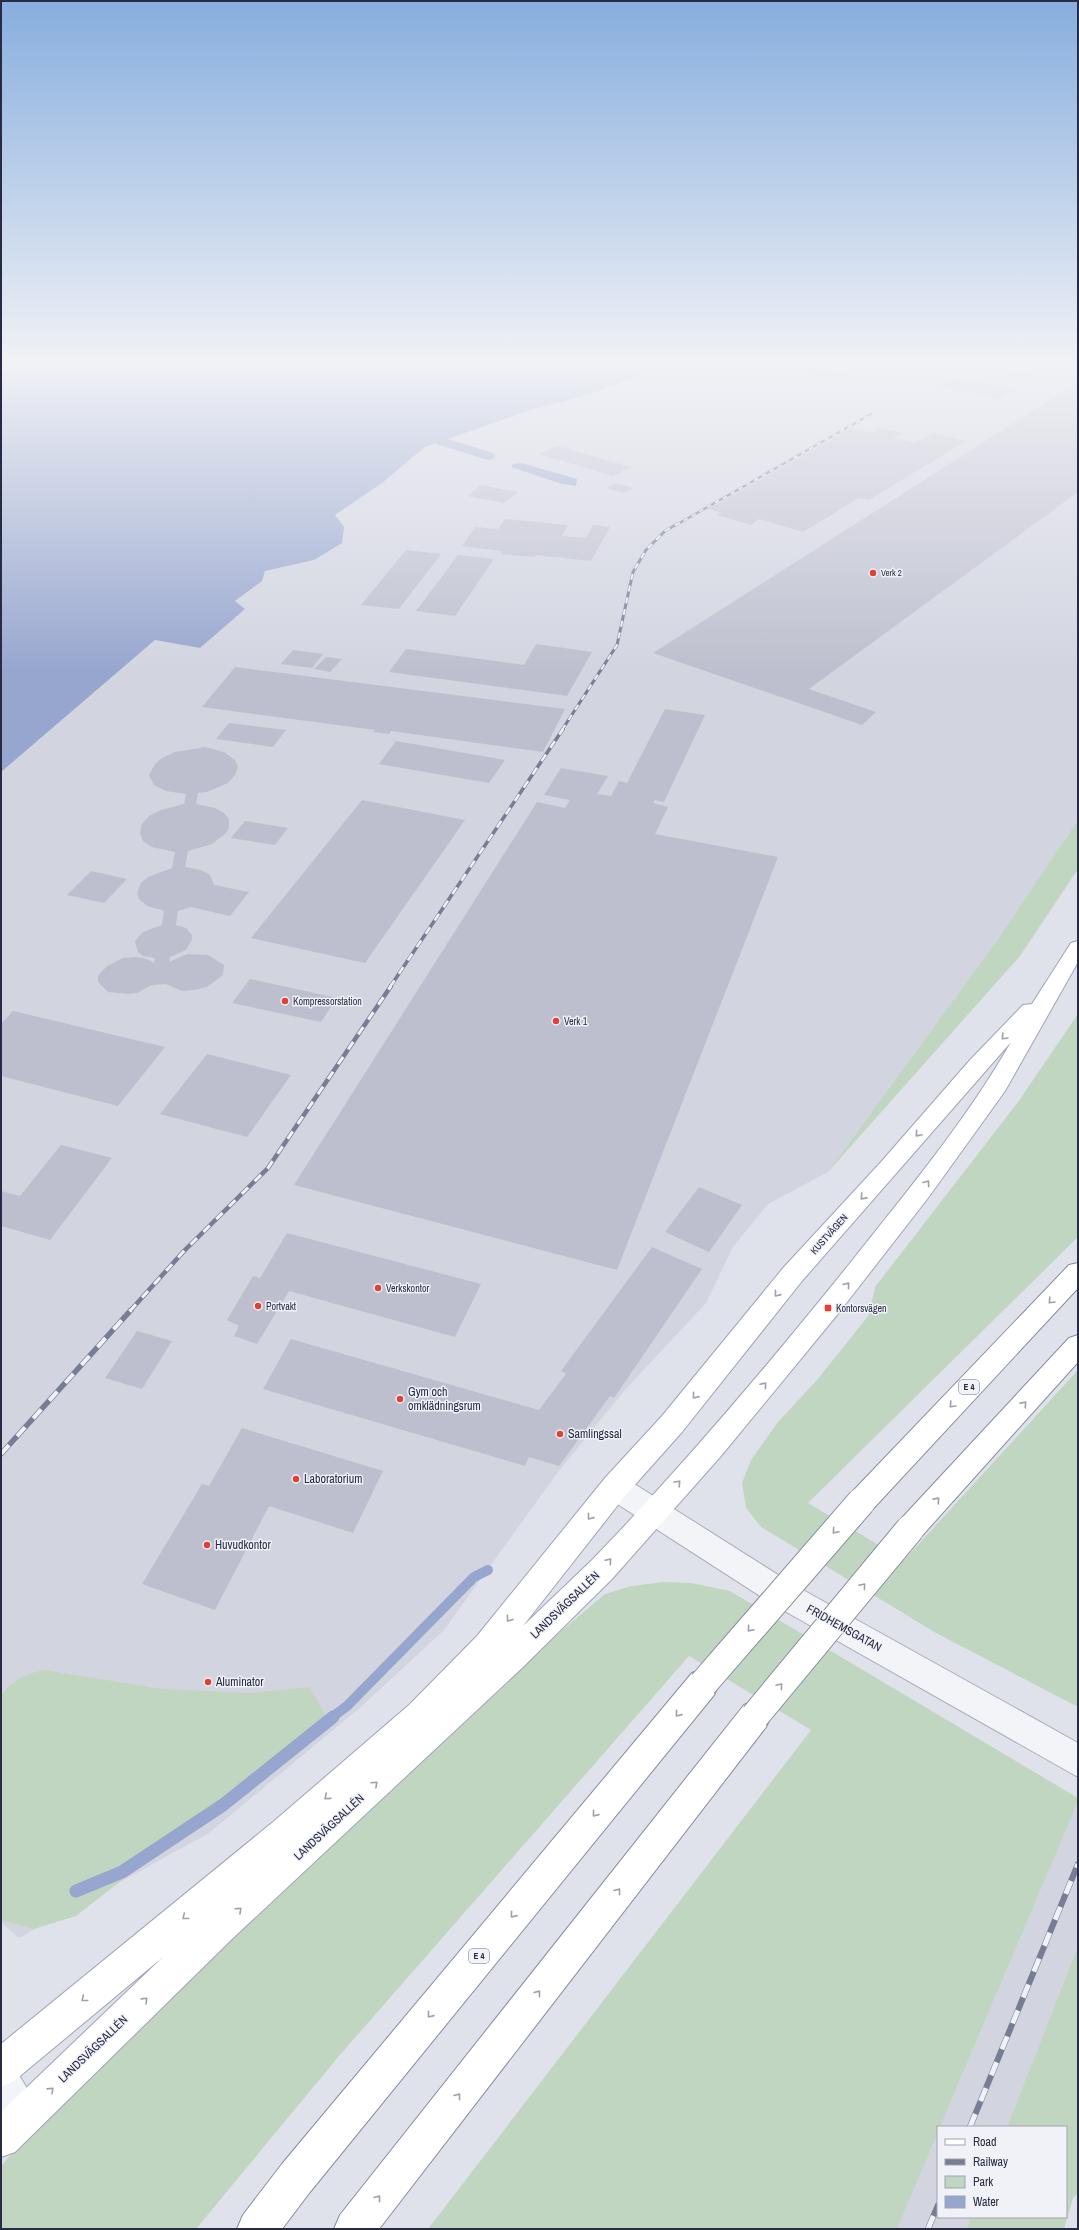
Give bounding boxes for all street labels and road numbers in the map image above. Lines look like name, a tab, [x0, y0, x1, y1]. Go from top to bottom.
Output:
street label: KUSTVÄGEN	[807, 1211, 851, 1257]
road number: E 4	[959, 1380, 979, 1394]
street label: LANDSVÄGSALLÉN	[527, 1568, 603, 1642]
street label: FRIDHEMSGATAN	[803, 1601, 885, 1655]
street label: LANDSVÄGSALLÉN	[290, 1790, 368, 1864]
road number: E 4	[469, 1949, 489, 1963]
street label: LANDSVÄGSALLÉN	[55, 2012, 131, 2086]

